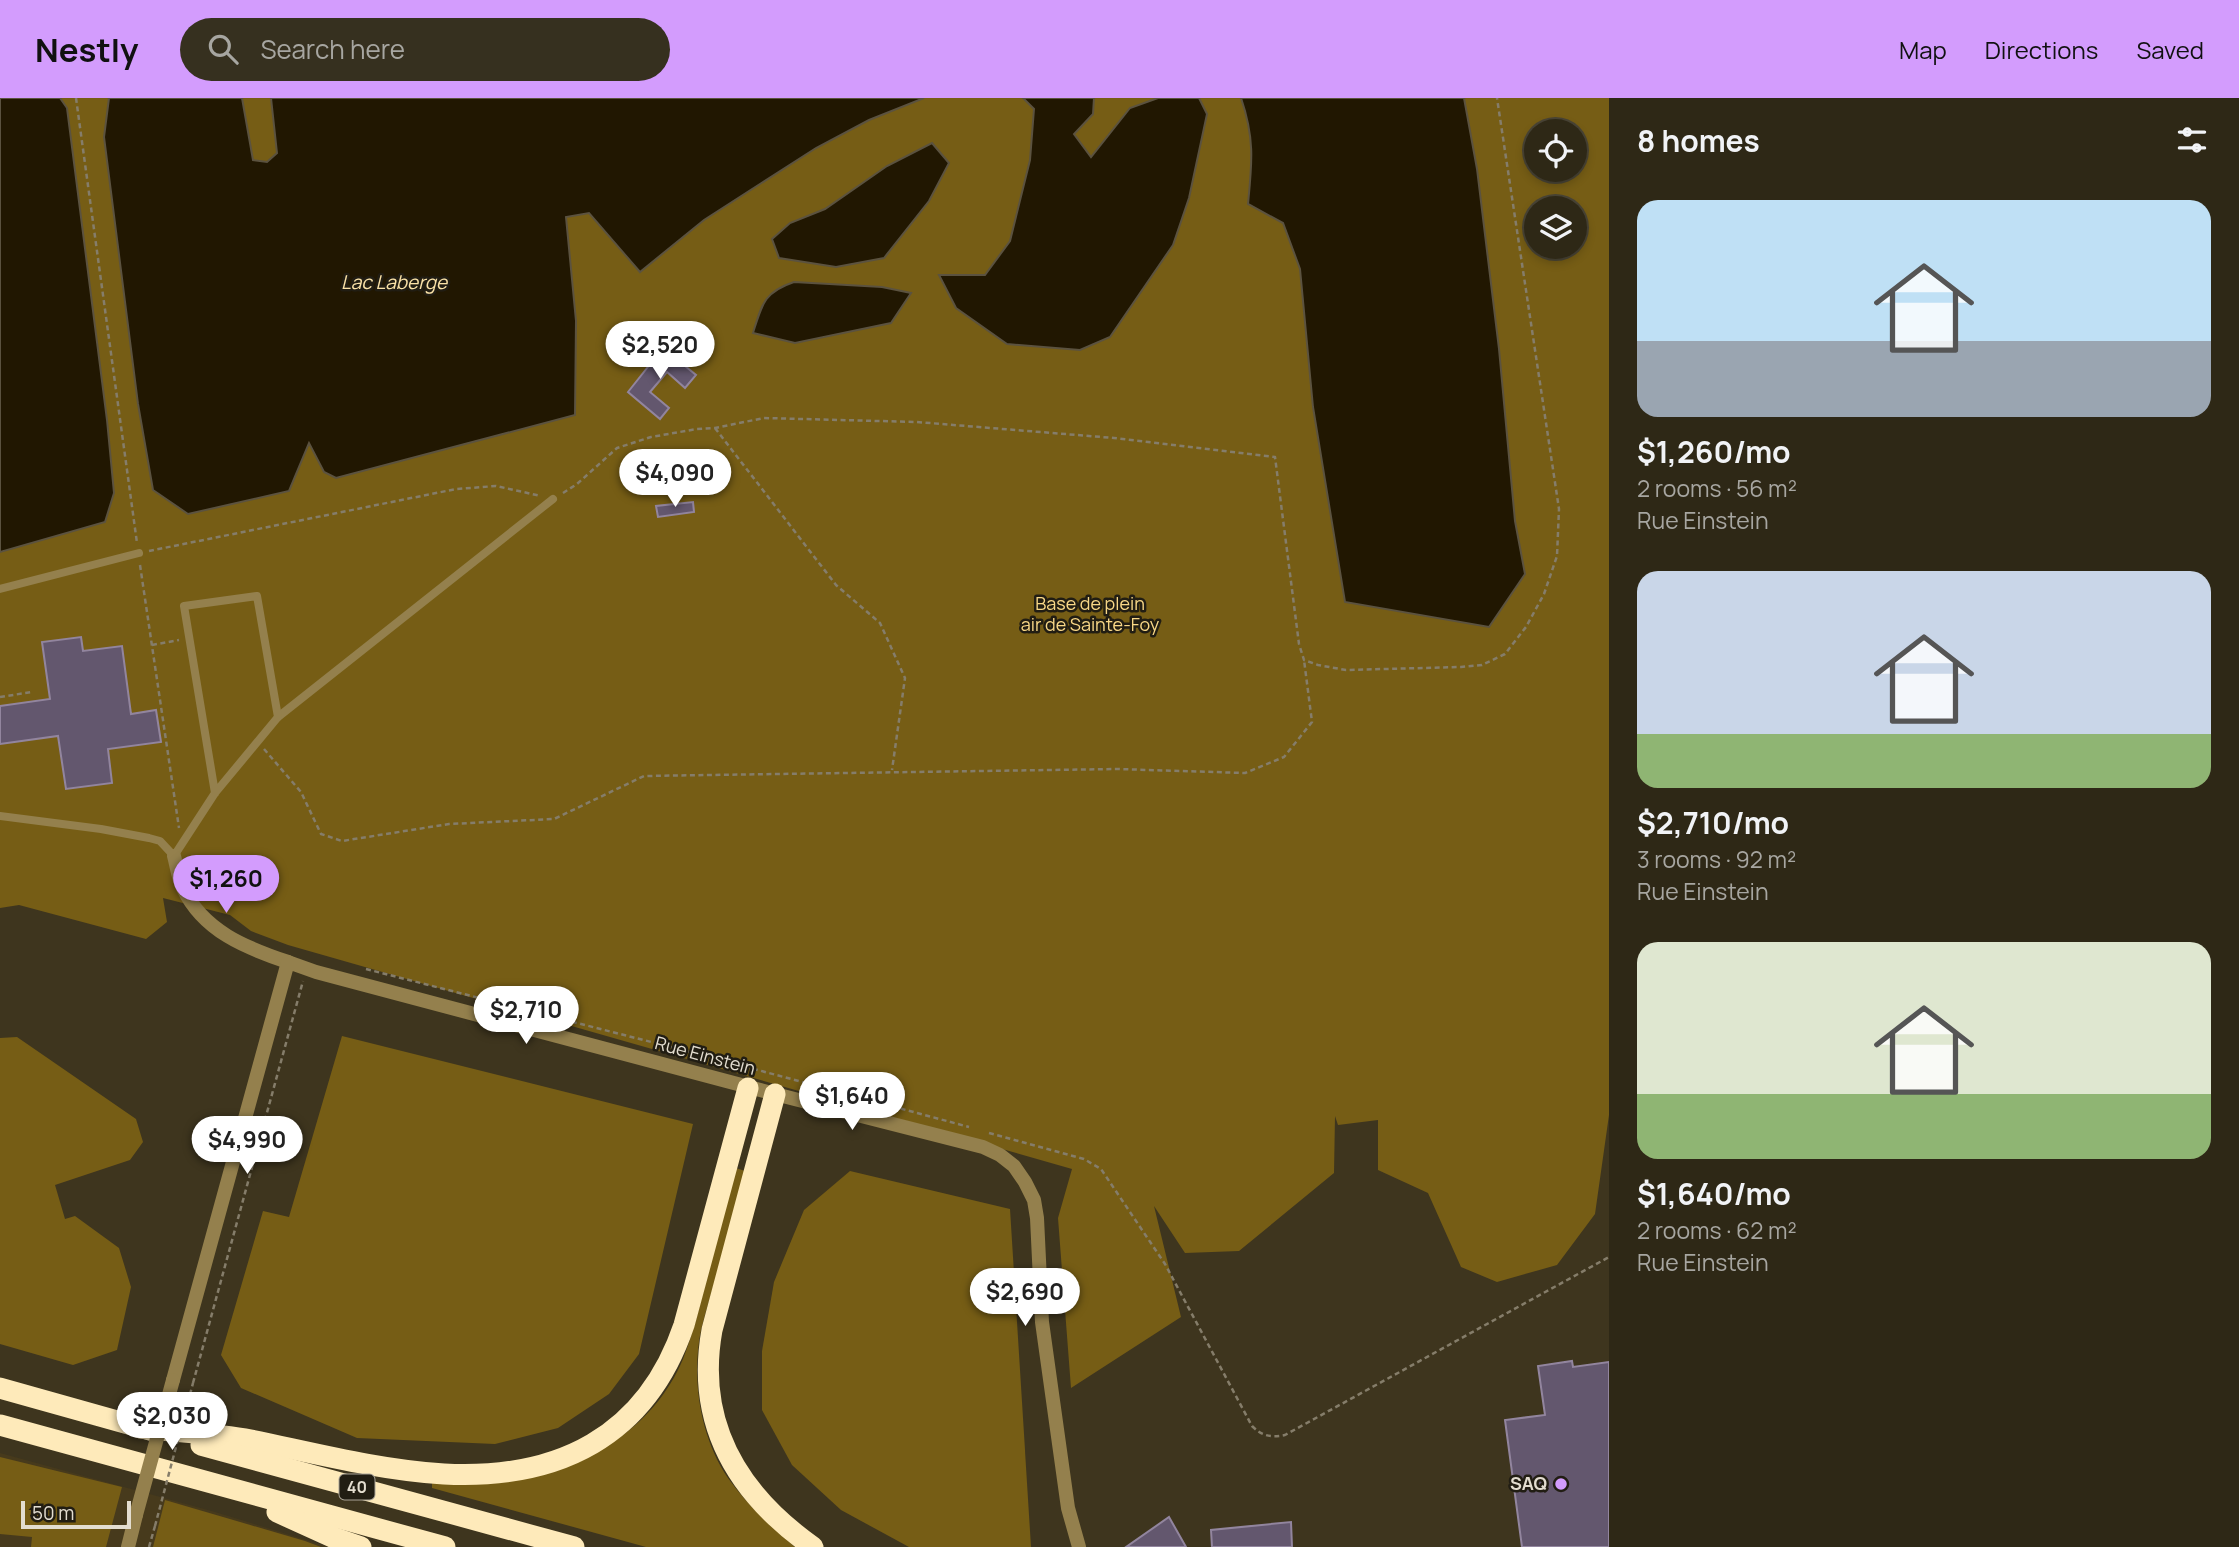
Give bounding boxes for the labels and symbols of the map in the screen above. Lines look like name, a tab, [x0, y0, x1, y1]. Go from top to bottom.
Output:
water label: Lac Laberge	[341, 269, 449, 295]
pin: $2,520	[603, 322, 717, 381]
pin: $4,090	[618, 450, 732, 509]
park label: Base de plein air de Sainte-Foy	[1021, 591, 1160, 636]
pin: $1,260	[169, 856, 283, 915]
pin: $2,710	[469, 986, 583, 1046]
street label: Rue Einstein	[652, 1030, 758, 1080]
pin: $1,640	[795, 1072, 909, 1132]
pin: $4,990	[190, 1116, 304, 1176]
pin: $2,690	[968, 1268, 1082, 1328]
pin: $2,030	[115, 1392, 229, 1452]
place label: SAQ	[1510, 1471, 1547, 1495]
road number: 40	[340, 1474, 374, 1499]
marker: SAQ	[1553, 1476, 1569, 1492]
scale bar	[21, 1498, 131, 1530]

